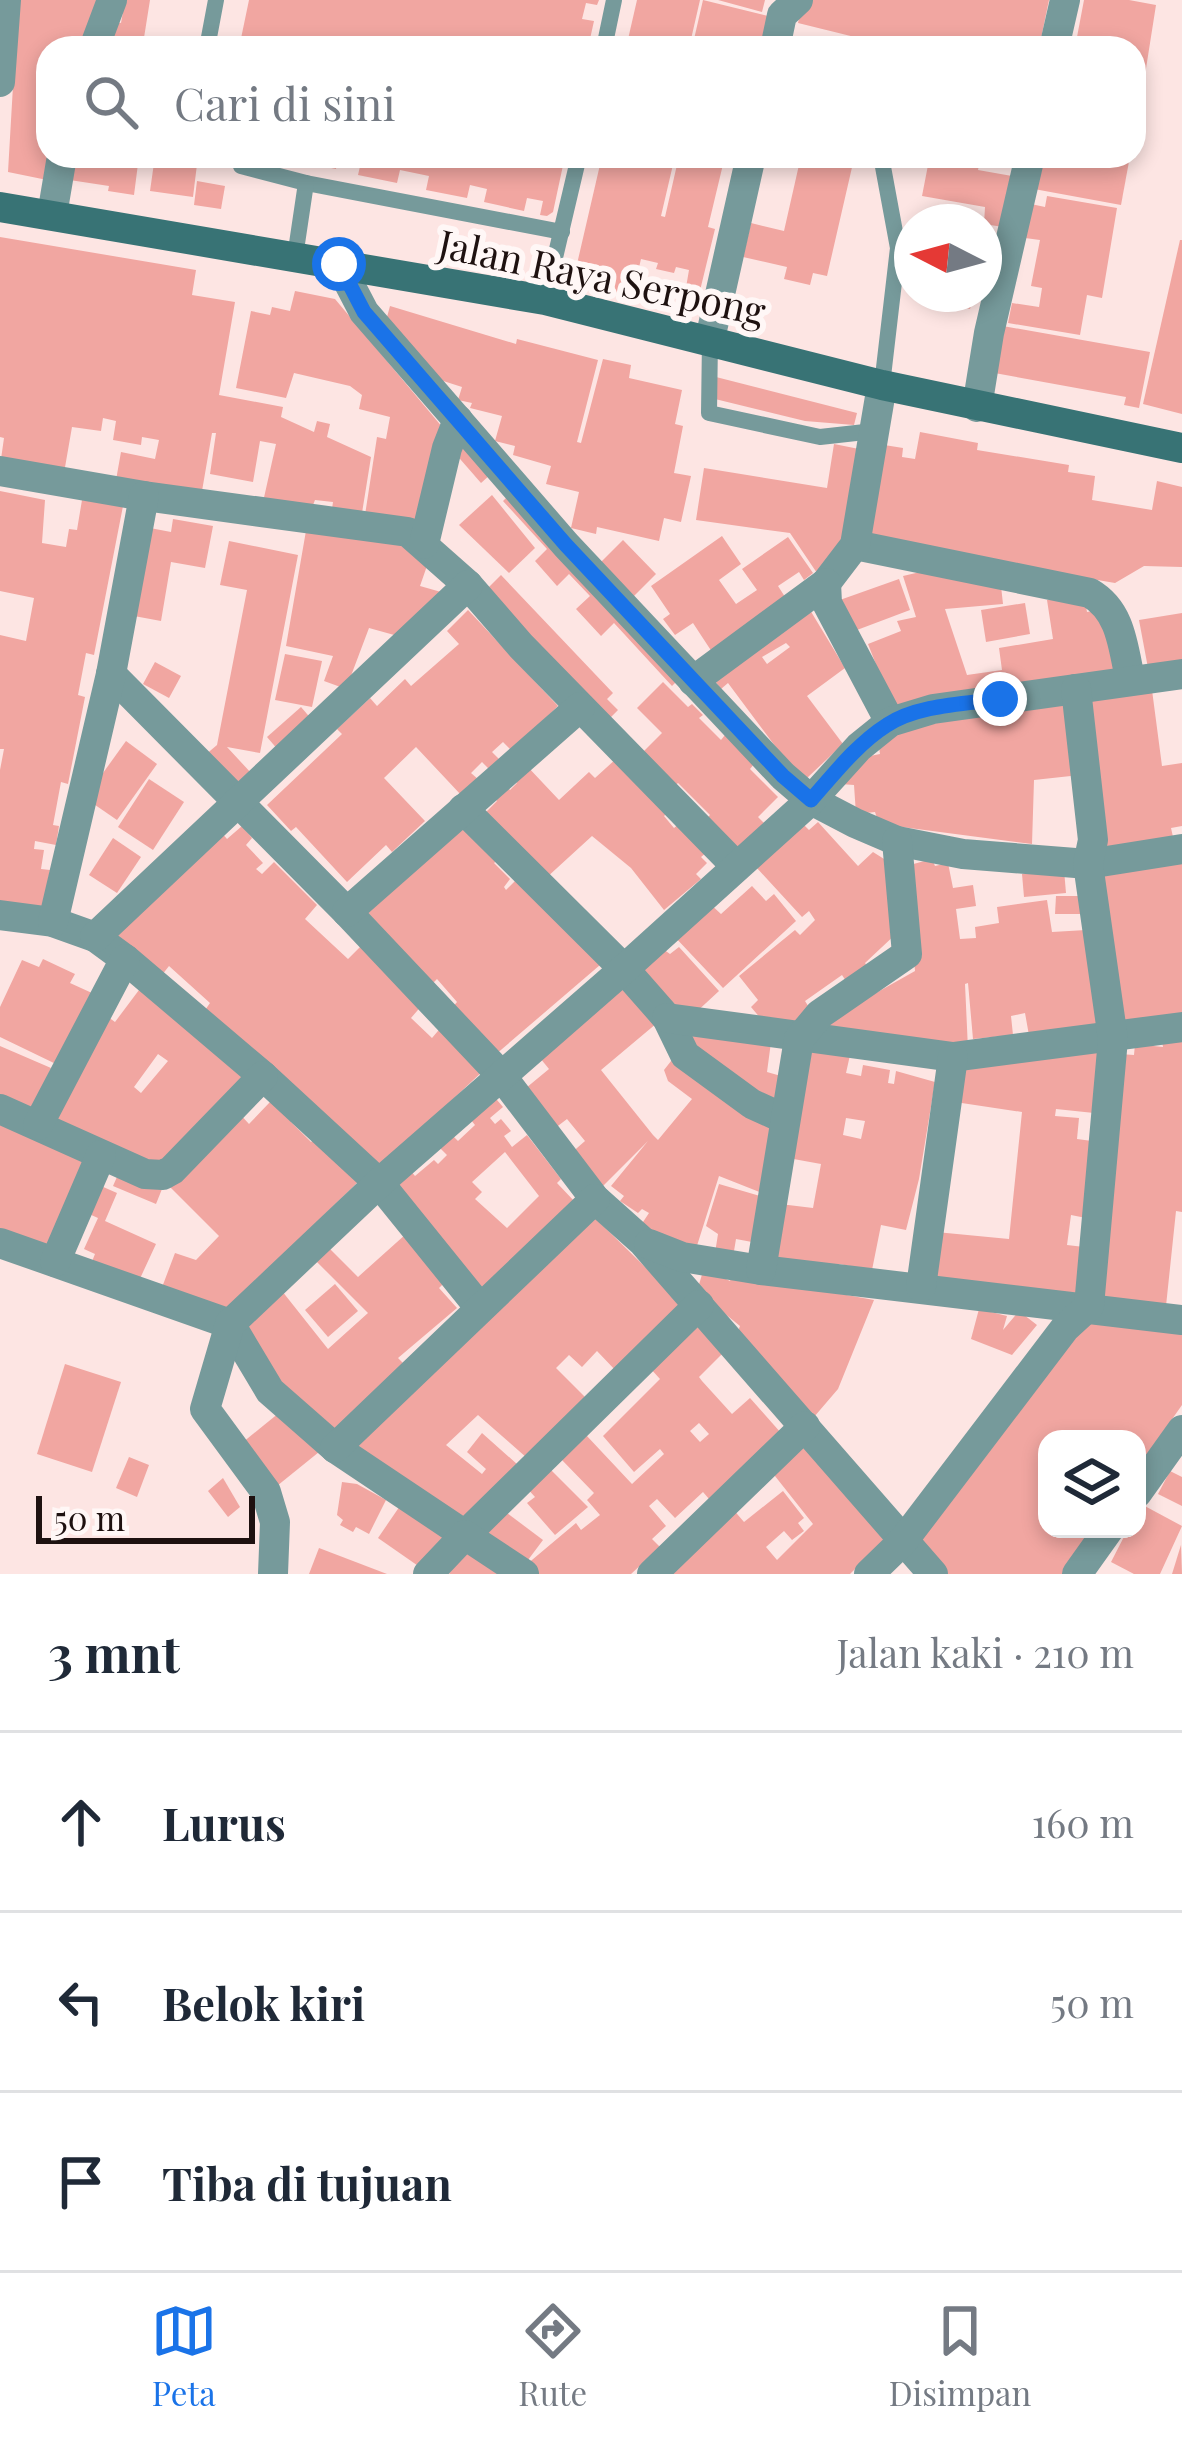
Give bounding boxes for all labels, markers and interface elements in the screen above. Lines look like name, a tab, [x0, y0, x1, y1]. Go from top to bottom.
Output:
search box	[36, 36, 1146, 168]
icon: search	[78, 69, 144, 135]
text: Cari di sini	[174, 72, 396, 132]
north arrow	[894, 204, 1002, 312]
street label: Jalan Raya Serpong	[433, 216, 771, 336]
route start	[312, 237, 366, 291]
route end	[973, 672, 1027, 726]
map controls	[1038, 1430, 1146, 1538]
button: layers	[1038, 1430, 1146, 1538]
scale bar	[36, 1490, 255, 1543]
text: 50 m	[54, 1495, 125, 1539]
text: 3 mnt	[48, 1618, 180, 1686]
text: Jalan kaki · 210 m	[836, 1626, 1134, 1678]
icon: ahead	[48, 1789, 114, 1855]
text: Lurus	[162, 1792, 286, 1852]
text: 160 m	[1032, 1796, 1134, 1848]
icon: left	[48, 1969, 114, 2035]
text: Belok kiri	[162, 1972, 365, 2032]
text: 50 m	[1050, 1976, 1134, 2028]
icon: arrive	[48, 2149, 114, 2215]
text: Tiba di tujuan	[162, 2152, 452, 2212]
tab: Peta	[151, 2298, 217, 2414]
tab: Rute	[518, 2298, 587, 2414]
tab: Disimpan	[889, 2298, 1031, 2414]

